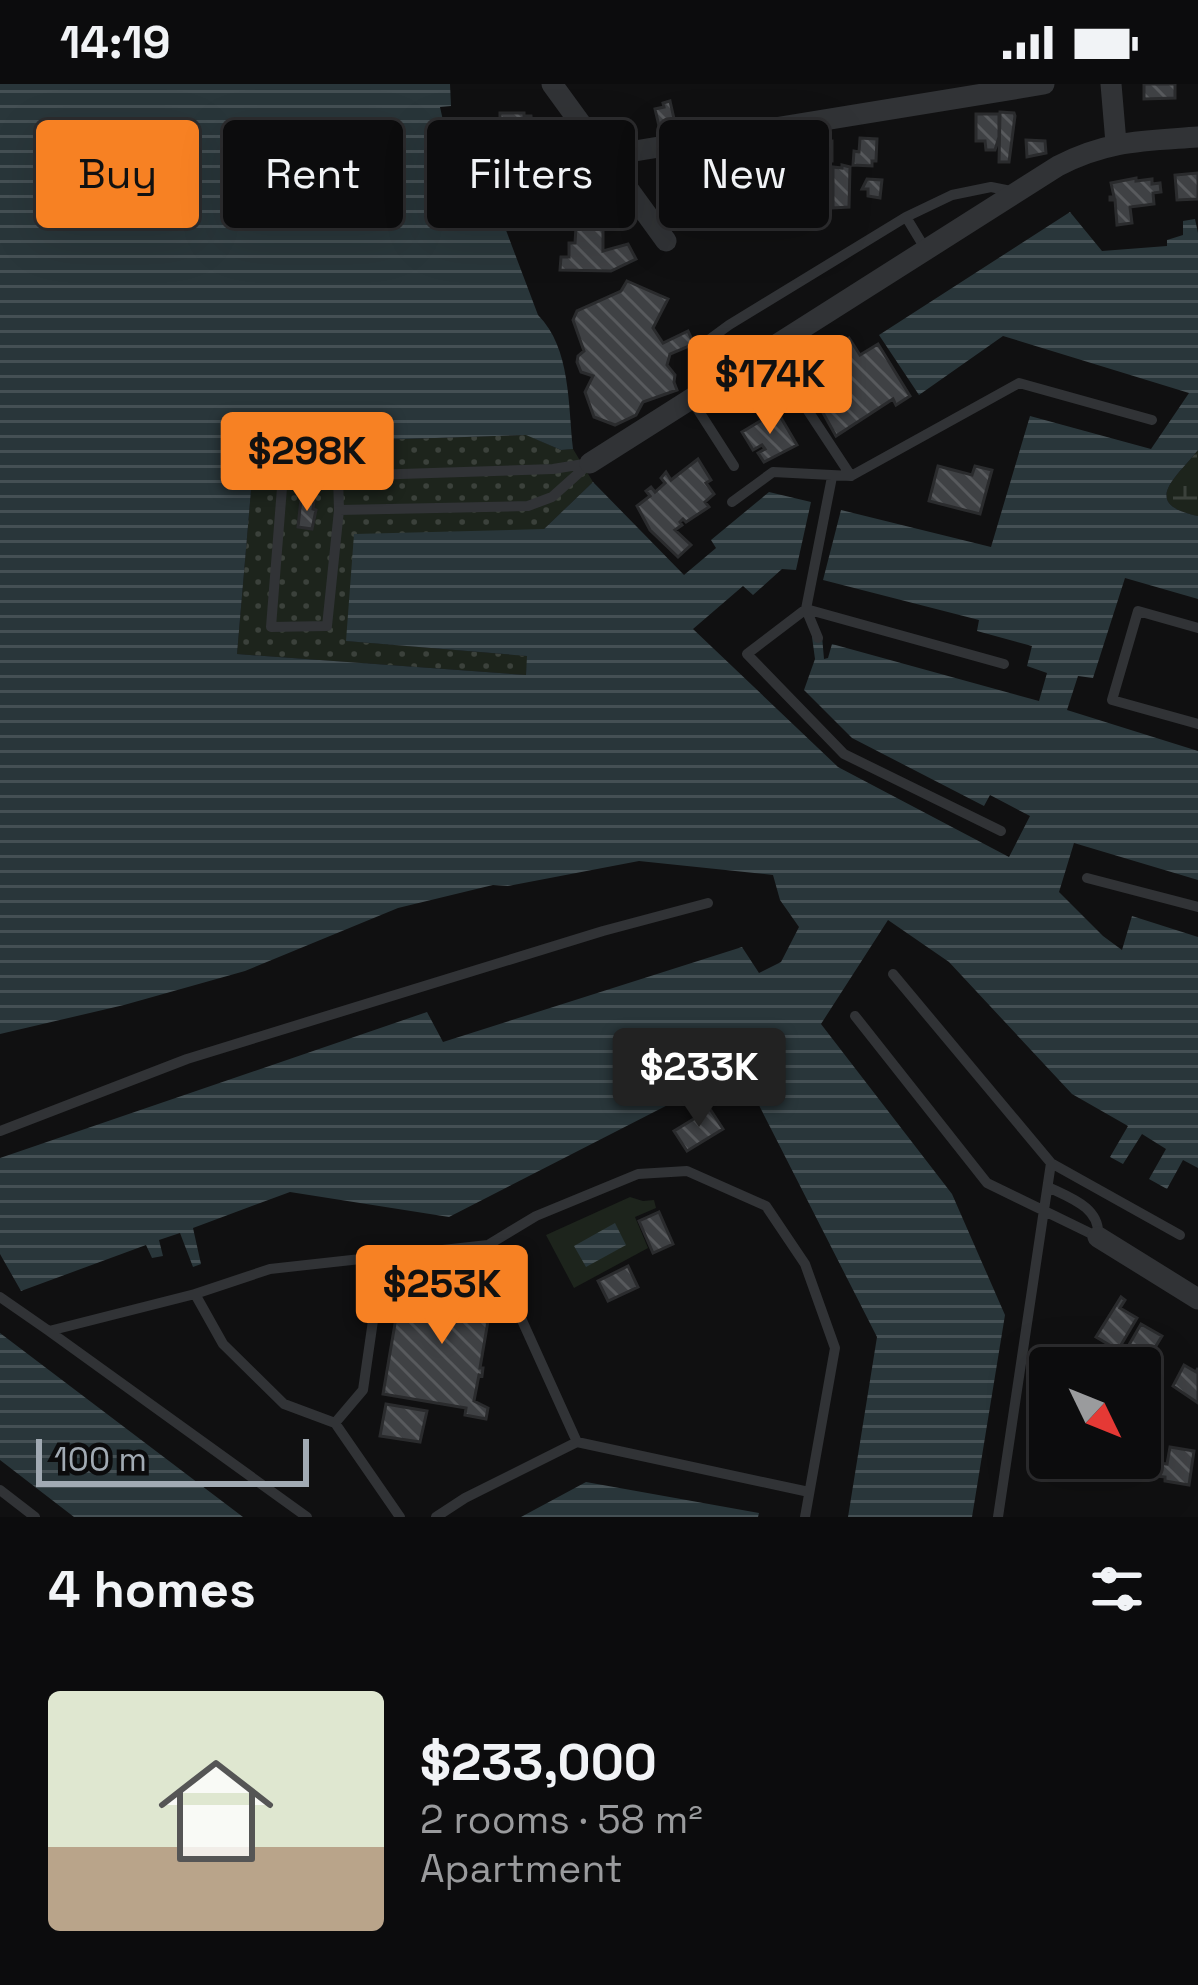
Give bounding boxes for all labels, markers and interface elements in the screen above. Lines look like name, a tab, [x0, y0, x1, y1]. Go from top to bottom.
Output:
text: 14:19	[60, 14, 171, 71]
chip: Buy	[36, 120, 199, 228]
chip: Rent	[223, 120, 403, 228]
chip: Filters	[427, 120, 635, 228]
chip: New	[659, 120, 829, 228]
pin: $174K	[686, 335, 854, 437]
text: $174K	[715, 349, 825, 398]
pin: $298K	[223, 412, 391, 514]
text: $298K	[248, 426, 366, 475]
pin: $233K	[615, 1028, 783, 1130]
text: $233K	[640, 1042, 758, 1091]
pin: $253K	[358, 1245, 526, 1347]
text: $253K	[383, 1259, 501, 1308]
north arrow	[1029, 1347, 1161, 1479]
map controls	[1029, 1347, 1161, 1479]
scale bar	[36, 1433, 309, 1486]
text: 100 m	[54, 1439, 147, 1481]
icon: filters	[1084, 1556, 1150, 1622]
text: 4 homes	[48, 1557, 256, 1622]
text: $233,000	[420, 1730, 657, 1795]
icon: home	[144, 1739, 288, 1883]
text: 2 rooms · 58 m²	[420, 1795, 703, 1844]
text: Apartment	[420, 1844, 623, 1893]

